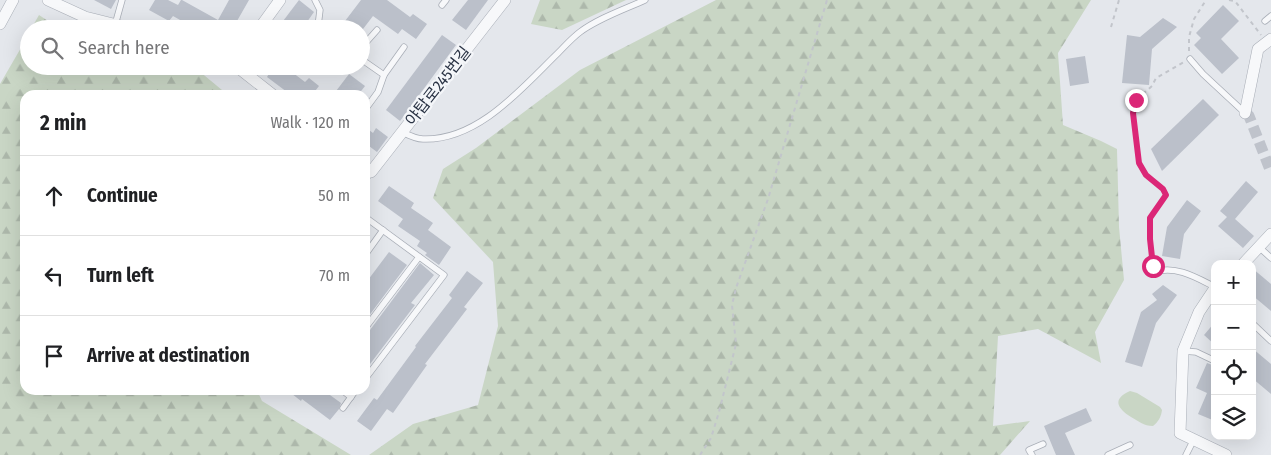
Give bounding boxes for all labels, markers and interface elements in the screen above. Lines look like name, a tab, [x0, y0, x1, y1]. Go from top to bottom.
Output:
search box	[20, 20, 370, 75]
icon: search	[38, 34, 66, 62]
text: Search here	[78, 36, 170, 59]
street label: 야탑로245번길	[401, 43, 475, 129]
route end	[1125, 89, 1148, 112]
text: 2 min	[40, 110, 87, 136]
text: Walk · 120 m	[271, 113, 350, 132]
icon: ahead	[40, 182, 68, 210]
text: Continue	[87, 184, 158, 207]
text: 50 m	[318, 186, 350, 205]
route start	[1142, 255, 1165, 278]
map controls	[1211, 260, 1256, 440]
button: +	[1211, 260, 1256, 305]
icon: left	[40, 262, 68, 290]
text: Turn left	[87, 264, 154, 287]
text: 70 m	[319, 266, 350, 285]
button: −	[1211, 305, 1256, 350]
icon: arrive	[40, 342, 68, 370]
text: Arrive at destination	[87, 344, 250, 367]
button: locate	[1211, 350, 1256, 395]
button: layers	[1211, 395, 1256, 440]

